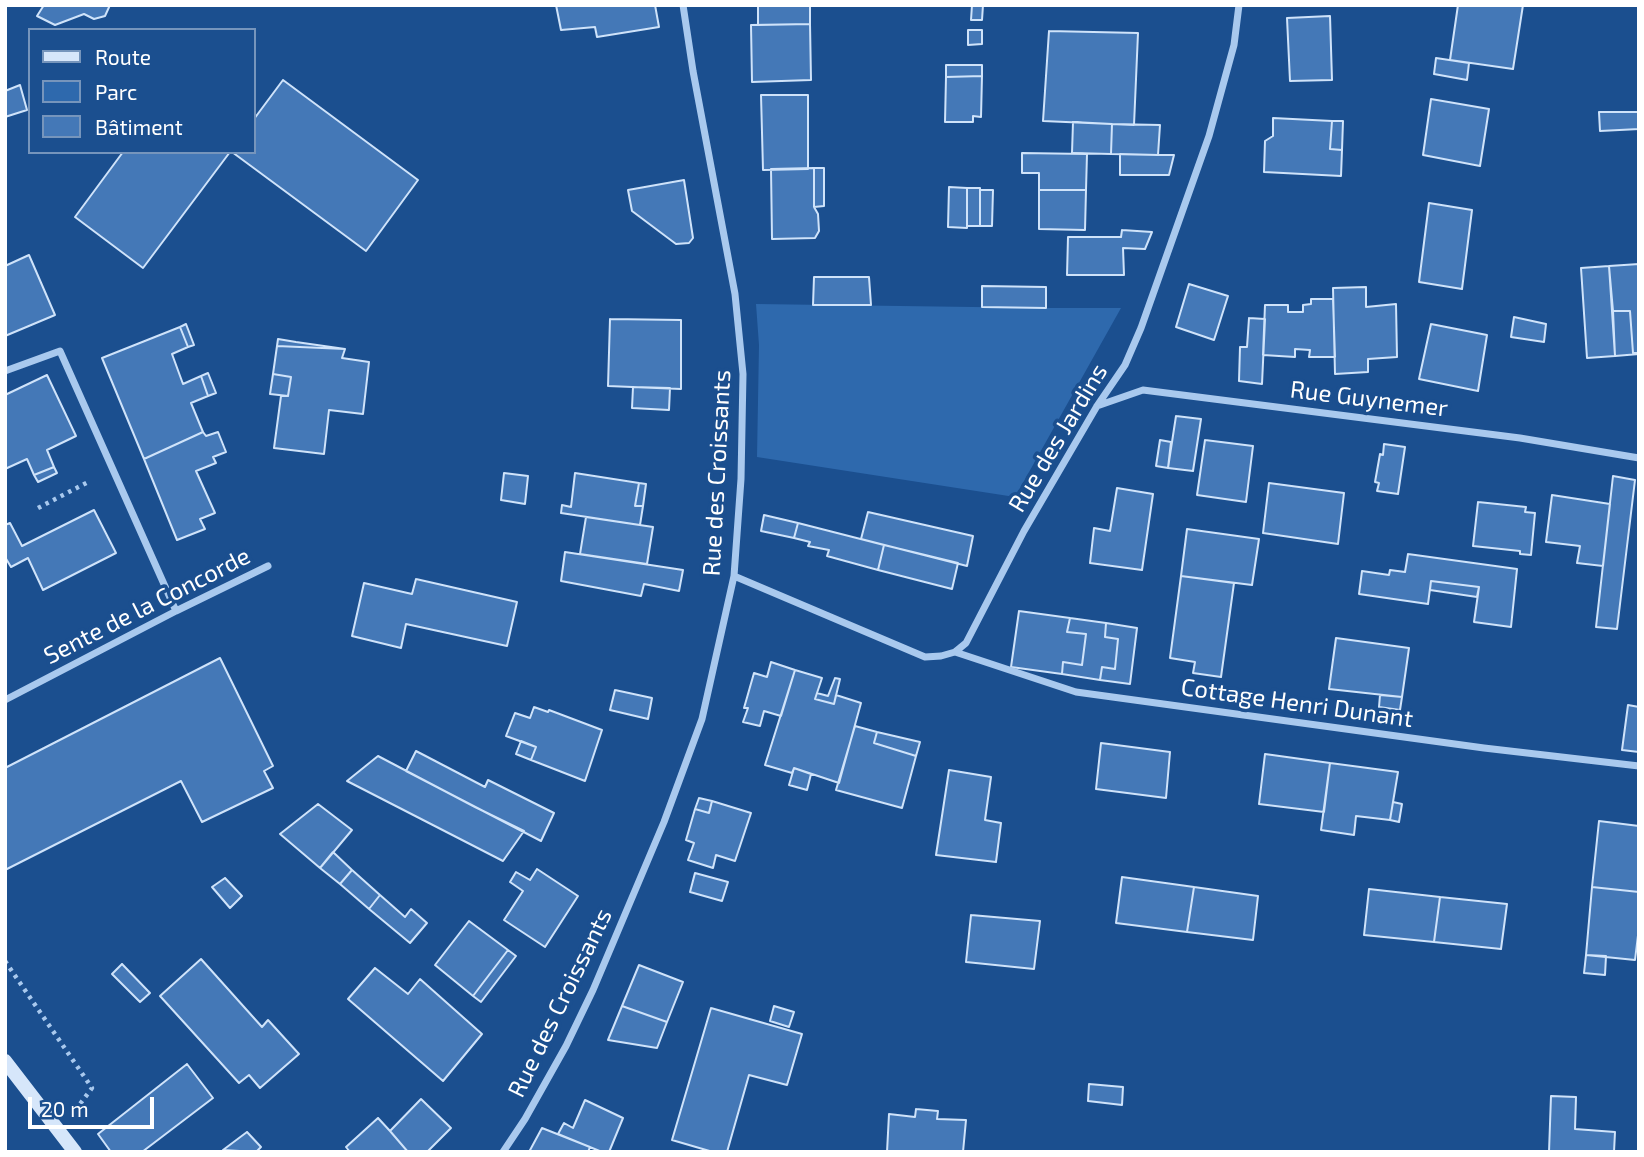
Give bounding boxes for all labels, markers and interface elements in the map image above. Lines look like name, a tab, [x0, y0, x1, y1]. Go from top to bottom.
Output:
legend	[28, 28, 256, 154]
text: Route	[95, 44, 151, 69]
text: Parc	[95, 79, 137, 104]
text: Bâtiment	[95, 114, 183, 139]
street label: Rue des Jardins	[1003, 359, 1113, 517]
street label: Rue des Croissants	[697, 369, 737, 577]
street label: Rue Guynemer	[1289, 375, 1449, 423]
street label: Sente de la Concorde	[39, 541, 255, 671]
street label: Cottage Henri Dunant	[1179, 672, 1415, 734]
street label: Rue des Croissants	[502, 904, 618, 1102]
scale bar	[32, 1084, 158, 1128]
text: 20 m	[41, 1096, 89, 1121]

